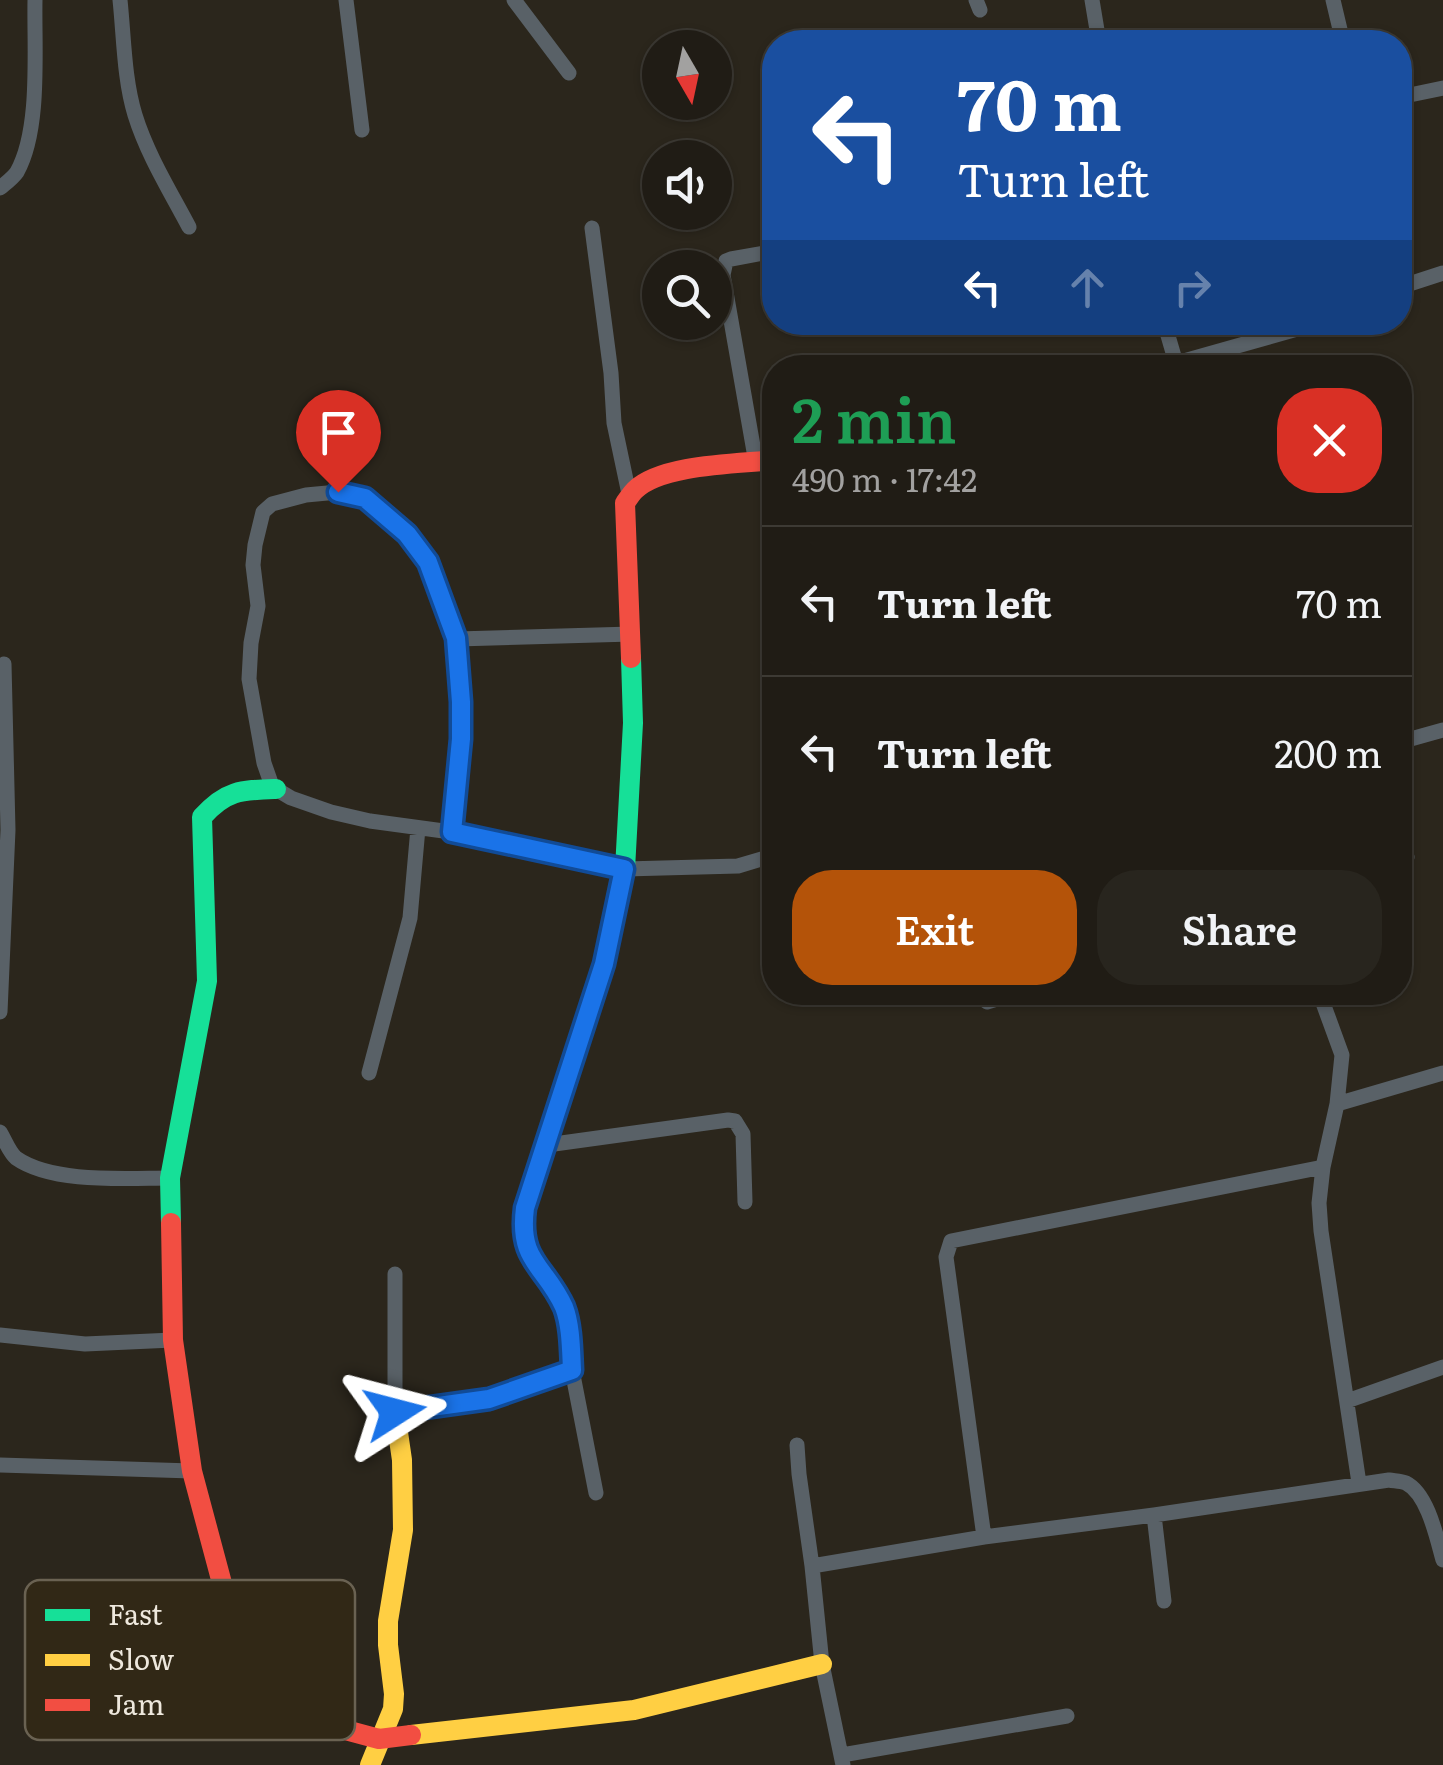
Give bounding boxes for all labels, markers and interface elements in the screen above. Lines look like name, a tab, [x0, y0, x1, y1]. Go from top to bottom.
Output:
north arrow	[642, 30, 732, 120]
map controls	[642, 30, 732, 340]
text: 70 m	[957, 49, 1122, 153]
icon: left	[792, 70, 922, 200]
button: sound	[642, 140, 732, 230]
text: Turn left	[957, 144, 1149, 211]
button: search	[642, 250, 732, 340]
icon: left	[955, 260, 1010, 315]
icon: ahead	[1060, 260, 1115, 315]
icon: right	[1165, 260, 1220, 315]
text: 2 min	[792, 372, 957, 461]
button: close	[1277, 388, 1382, 493]
pin	[296, 390, 381, 493]
icon: arrive	[311, 405, 366, 460]
text: 490 m · 17:42	[792, 454, 977, 502]
text: Turn left	[877, 573, 1052, 630]
text: 70 m	[1296, 573, 1382, 630]
icon: left	[792, 574, 847, 629]
text: Turn left	[877, 723, 1052, 780]
text: 200 m	[1274, 723, 1382, 780]
icon: left	[792, 724, 847, 779]
button: Exit	[792, 870, 1077, 985]
button: Share	[1097, 870, 1382, 985]
position arrow	[343, 1360, 447, 1464]
legend	[25, 1580, 355, 1740]
text: Fast	[108, 1592, 163, 1634]
text: Slow	[108, 1637, 174, 1679]
text: Jam	[108, 1682, 164, 1724]

